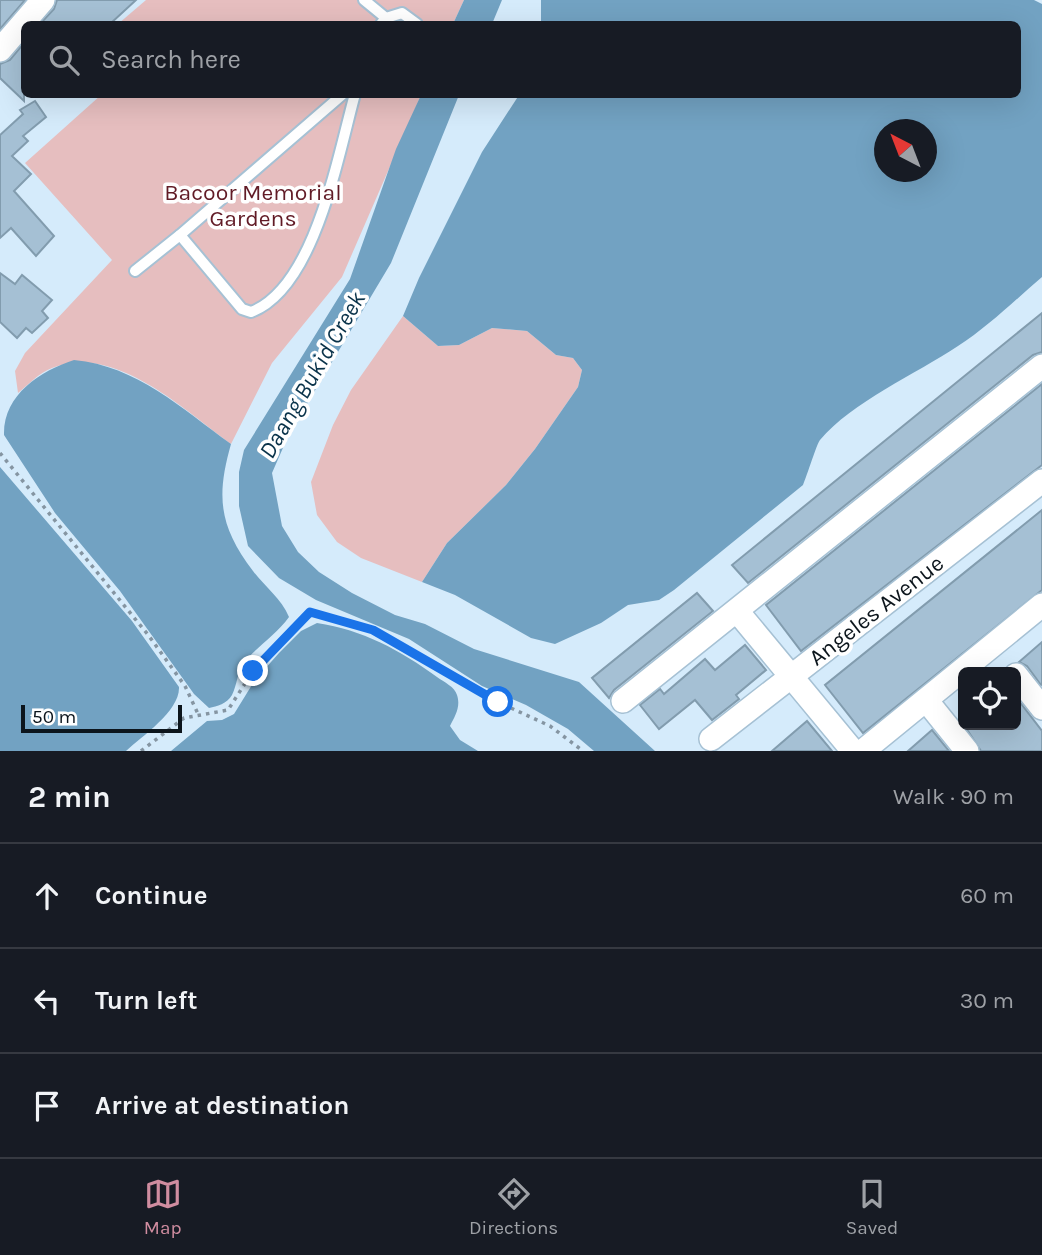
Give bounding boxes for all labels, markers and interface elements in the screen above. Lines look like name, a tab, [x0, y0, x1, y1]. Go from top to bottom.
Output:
search box	[21, 21, 1021, 98]
icon: search	[45, 41, 83, 79]
text: Search here	[101, 44, 241, 75]
north arrow	[874, 119, 937, 182]
park label: Bacoor Memorial Gardens	[164, 179, 342, 232]
water label: Daang Bukid Creek	[253, 286, 371, 463]
street label: Angeles Avenue	[804, 549, 949, 671]
route end	[237, 655, 268, 686]
map controls	[958, 667, 1021, 730]
button: locate	[958, 667, 1021, 730]
route start	[482, 686, 513, 717]
scale bar	[21, 702, 182, 734]
text: 50 m	[32, 706, 76, 728]
text: 2 min	[28, 779, 111, 815]
text: Walk · 90 m	[893, 783, 1014, 810]
icon: ahead	[28, 877, 66, 915]
text: Continue	[95, 880, 207, 911]
text: 60 m	[960, 882, 1014, 909]
icon: left	[28, 982, 66, 1020]
text: Turn left	[95, 985, 197, 1016]
text: 30 m	[960, 987, 1014, 1014]
icon: arrive	[28, 1087, 66, 1125]
text: Arrive at destination	[95, 1090, 349, 1121]
tab: Map	[144, 1175, 182, 1239]
tab: Directions	[469, 1175, 558, 1239]
tab: Saved	[846, 1175, 898, 1239]

